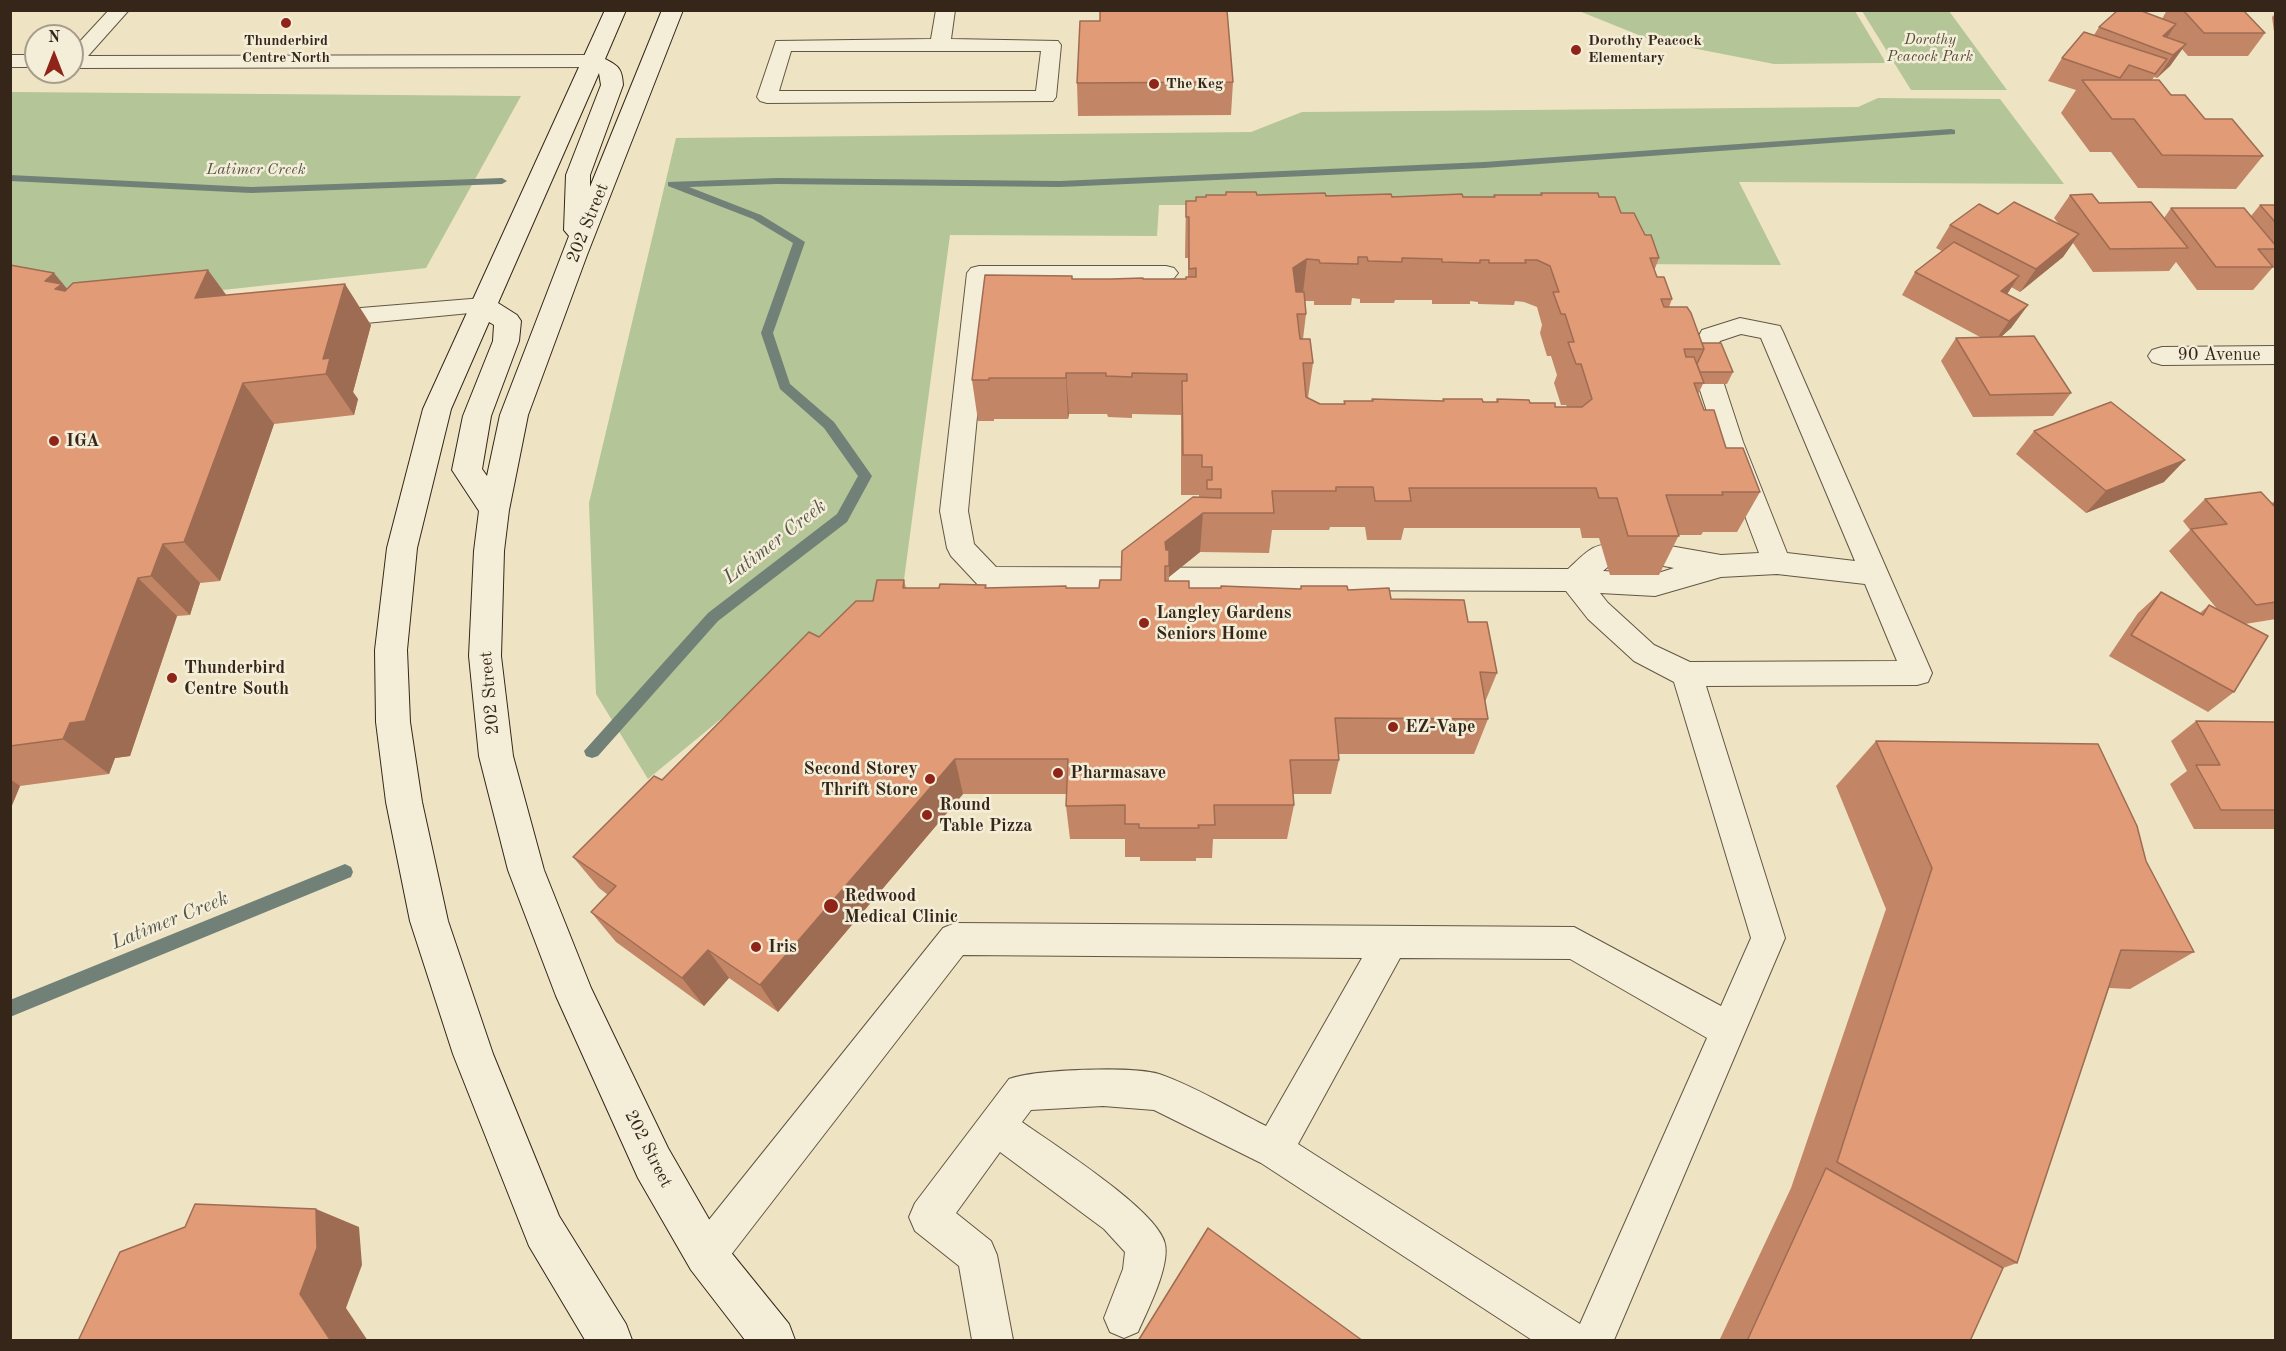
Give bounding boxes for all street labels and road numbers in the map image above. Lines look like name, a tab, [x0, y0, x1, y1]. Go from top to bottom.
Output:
street label: 202 Street	[562, 180, 614, 266]
street label: 90 Avenue	[2177, 344, 2261, 366]
street label: 202 Street	[476, 650, 504, 736]
street label: 202 Street	[619, 1107, 677, 1191]

